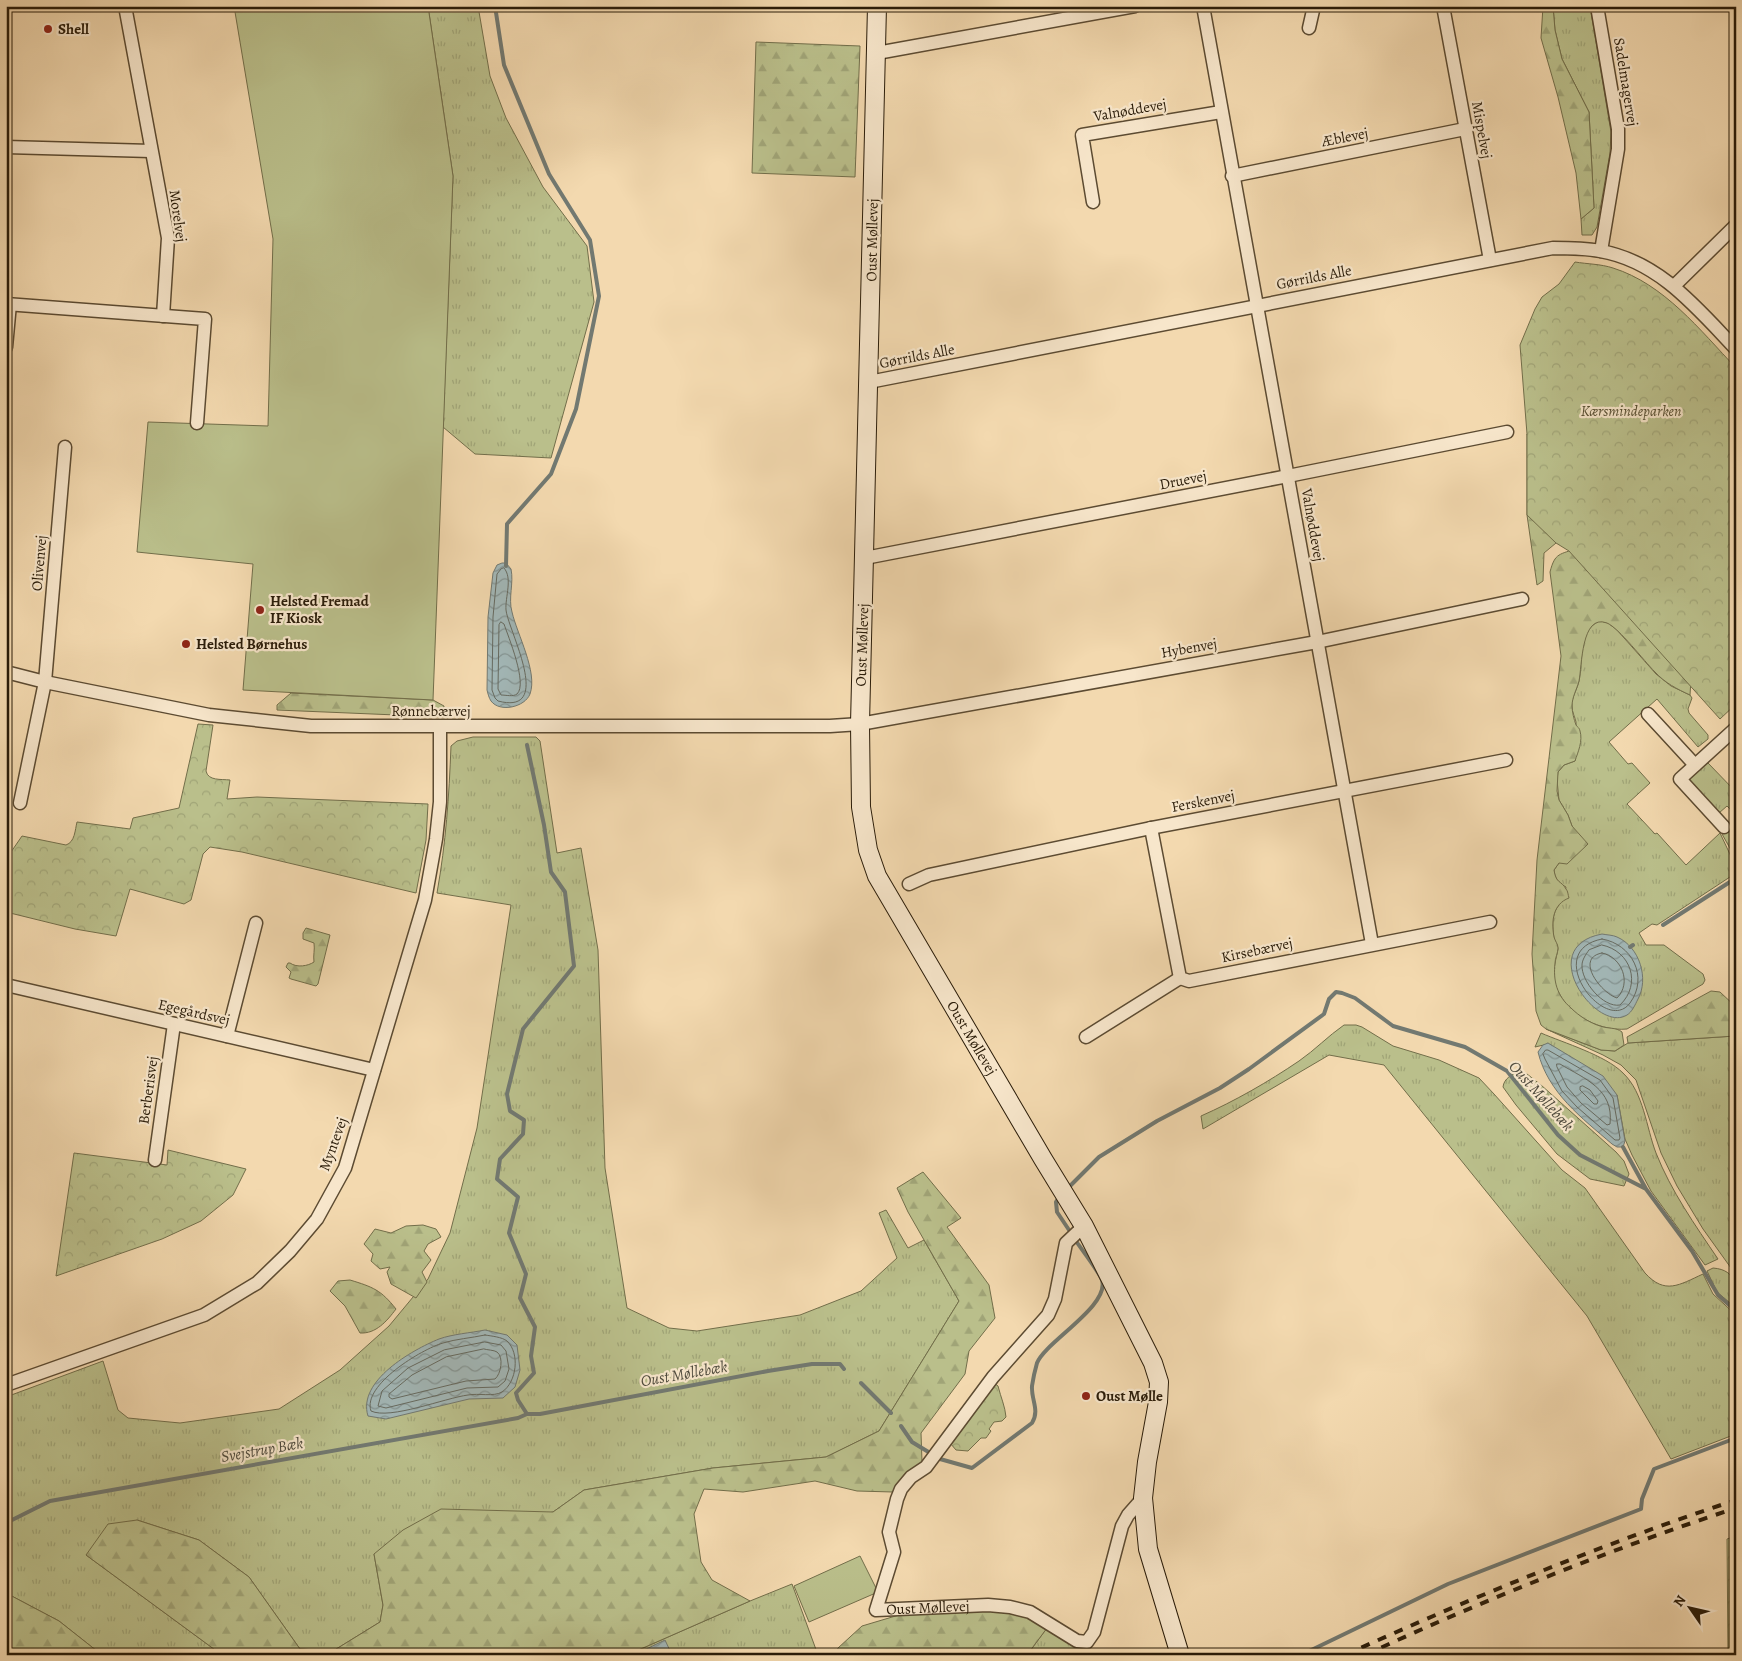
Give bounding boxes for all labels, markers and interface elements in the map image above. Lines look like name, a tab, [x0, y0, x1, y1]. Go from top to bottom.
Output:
place label: Shell	[58, 19, 89, 39]
marker: Shell	[42, 23, 54, 35]
street label: Sadelmagervej	[1609, 36, 1643, 128]
street label: Valnøddevej	[1091, 94, 1168, 126]
street label: Mispelvej	[1467, 100, 1497, 160]
street label: Æblevej	[1319, 123, 1370, 151]
street label: Morelvej	[164, 188, 192, 244]
street label: Oust Møllevej	[861, 198, 883, 282]
street label: Gørrilds Alle	[1275, 260, 1354, 294]
street label: Gørrilds Alle	[878, 339, 957, 373]
park label: Kærsmindeparken	[1581, 401, 1681, 421]
street label: Druevej	[1158, 466, 1208, 494]
street label: Valnøddevej	[1297, 486, 1329, 563]
street label: Olivenvej	[27, 534, 51, 592]
place label: Helsted Fremad IF Kiosk	[270, 591, 370, 628]
street label: Oust Møllevej	[851, 603, 873, 687]
marker: Helsted Fremad IF Kiosk	[254, 604, 266, 616]
street label: Hybenvej	[1159, 633, 1219, 663]
place label: Helsted Børnehus	[196, 634, 307, 654]
marker: Helsted Børnehus	[180, 638, 192, 650]
street label: Rønnebærvej	[391, 701, 471, 721]
street label: Ferskenvej	[1170, 785, 1236, 817]
street label: Kirsebærvej	[1219, 933, 1295, 967]
street label: Egegårdsvej	[156, 994, 232, 1030]
street label: Oust Møllevej	[942, 997, 1002, 1079]
street label: Berberisvej	[133, 1055, 163, 1125]
water label: Oust Møllebæk	[1503, 1056, 1579, 1136]
street label: Myntevej	[314, 1114, 352, 1174]
water label: Oust Møllebæk	[639, 1356, 729, 1392]
place label: Oust Mølle	[1096, 1386, 1163, 1406]
marker: Oust Mølle	[1080, 1390, 1092, 1402]
water label: Svejstrup Bæk	[219, 1432, 305, 1468]
north arrow	[1664, 1584, 1714, 1634]
text: N	[1669, 1591, 1690, 1611]
street label: Oust Møllevej	[886, 1596, 970, 1620]

